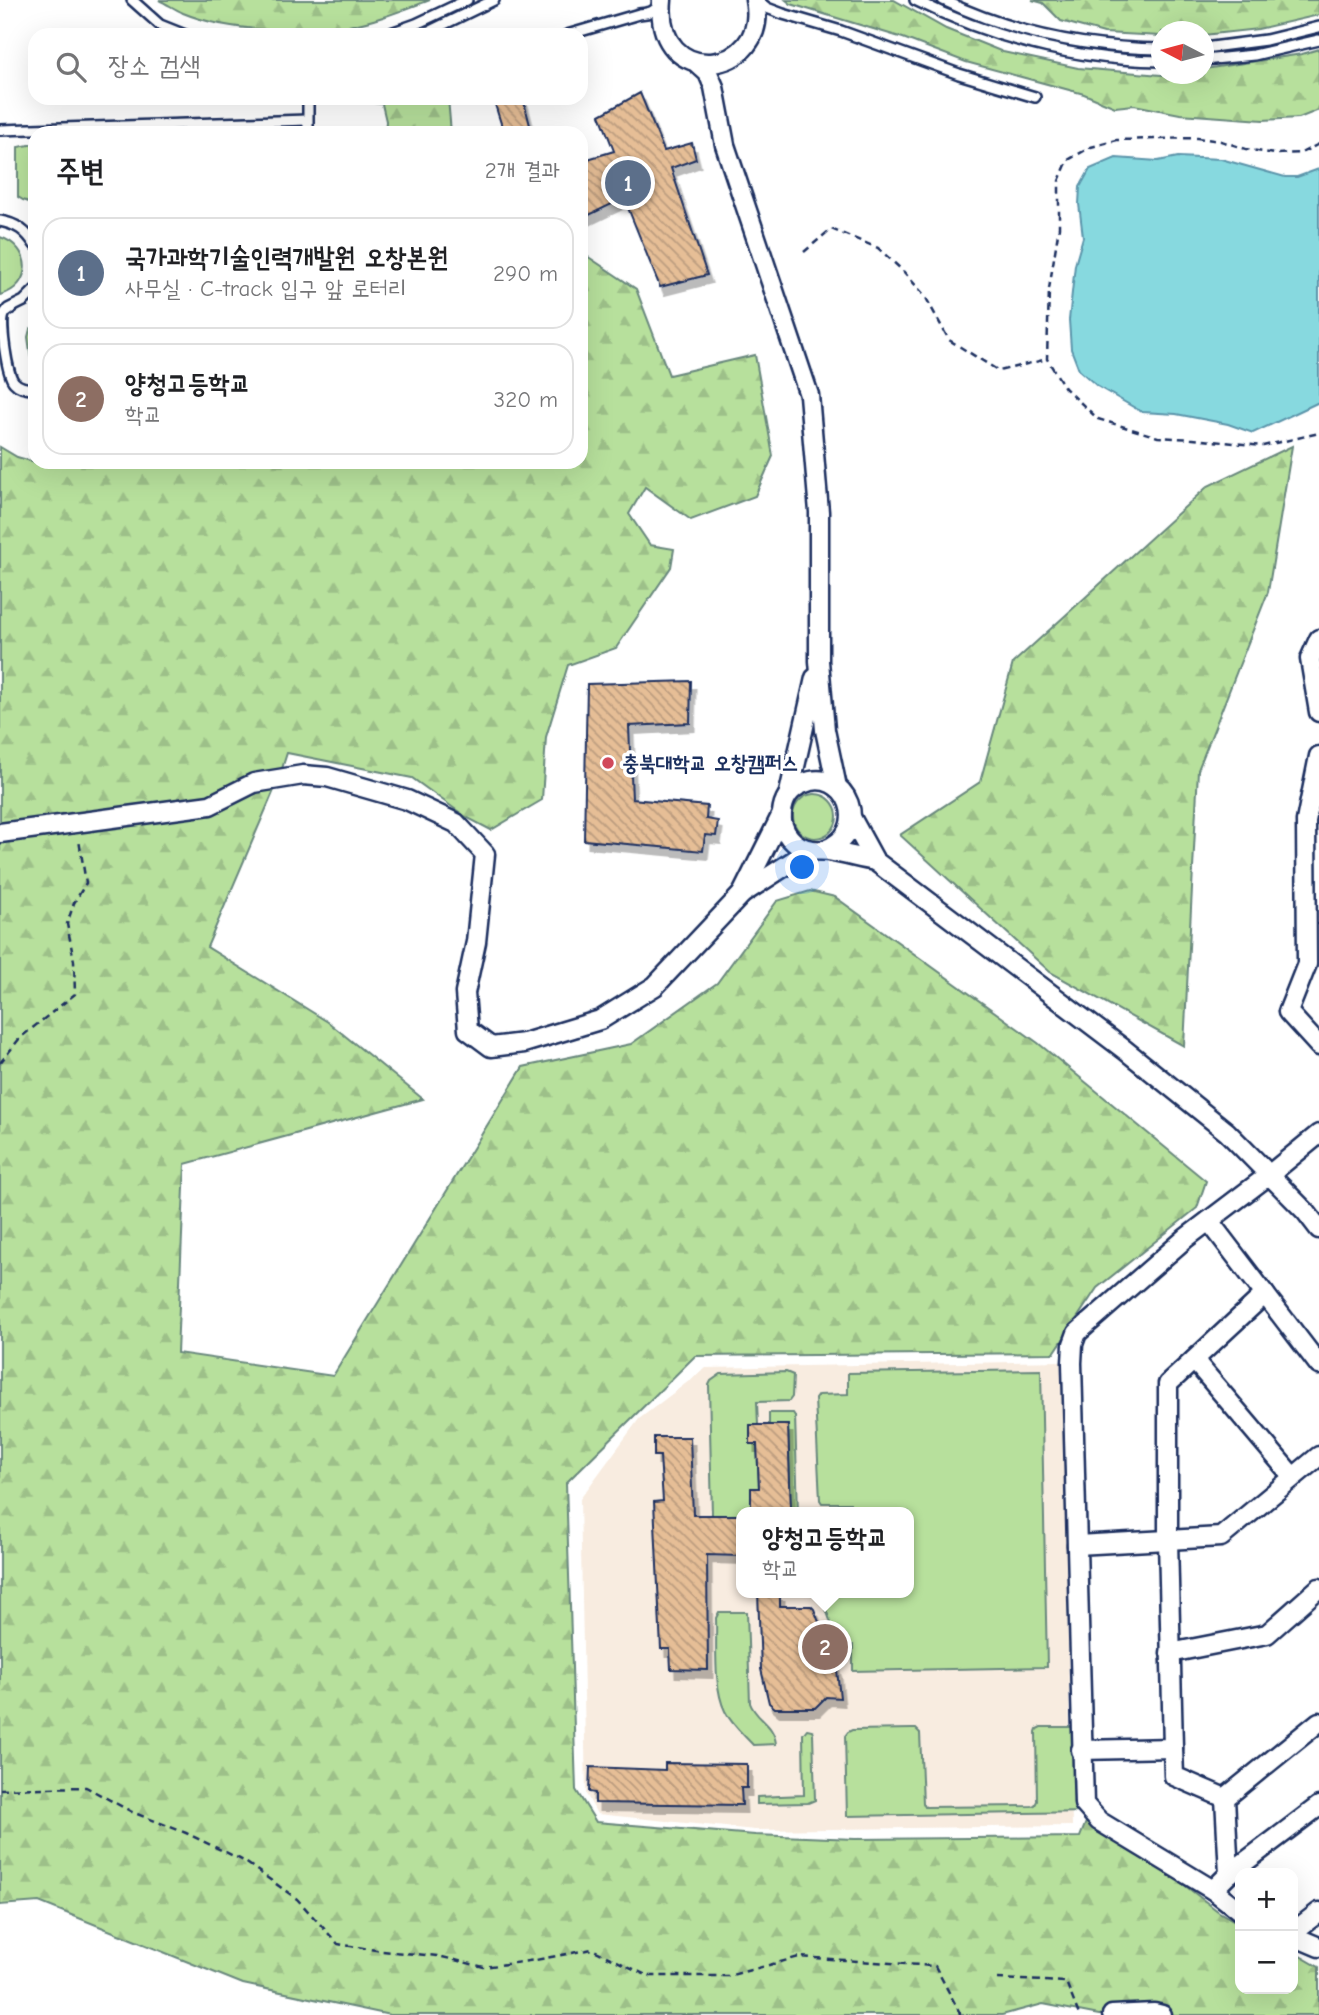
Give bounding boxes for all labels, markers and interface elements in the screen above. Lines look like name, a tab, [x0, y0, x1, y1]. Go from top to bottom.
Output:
north arrow	[1151, 21, 1214, 84]
search box	[28, 28, 588, 105]
icon: search	[52, 48, 90, 86]
text: 장소 검색	[108, 51, 200, 81]
text: 주변	[56, 154, 104, 189]
text: 2개 결과	[485, 157, 560, 184]
pin: 1	[605, 157, 651, 209]
text: 국가과학기술인력개발원 오창본원	[125, 243, 448, 273]
text: 1	[76, 260, 86, 287]
text: 290 m	[493, 260, 558, 287]
text: 사무실 · C-track 입구 앞 로터리	[125, 275, 407, 302]
text: 양청고등학교	[125, 369, 251, 399]
text: 2	[75, 386, 87, 413]
text: 320 m	[494, 386, 558, 413]
text: 학교	[125, 401, 162, 428]
place label: 충북대학교 오창캠퍼스	[622, 751, 798, 775]
marker: 충북대학교 오창캠퍼스	[600, 755, 616, 771]
your location	[785, 850, 819, 884]
popup	[736, 1507, 914, 1598]
text: 양청고등학교	[762, 1523, 888, 1553]
text: 학교	[762, 1555, 799, 1582]
pin: 2	[802, 1621, 848, 1673]
map controls	[1235, 1868, 1298, 1994]
button: +	[1235, 1868, 1298, 1931]
button: −	[1235, 1931, 1298, 1994]

